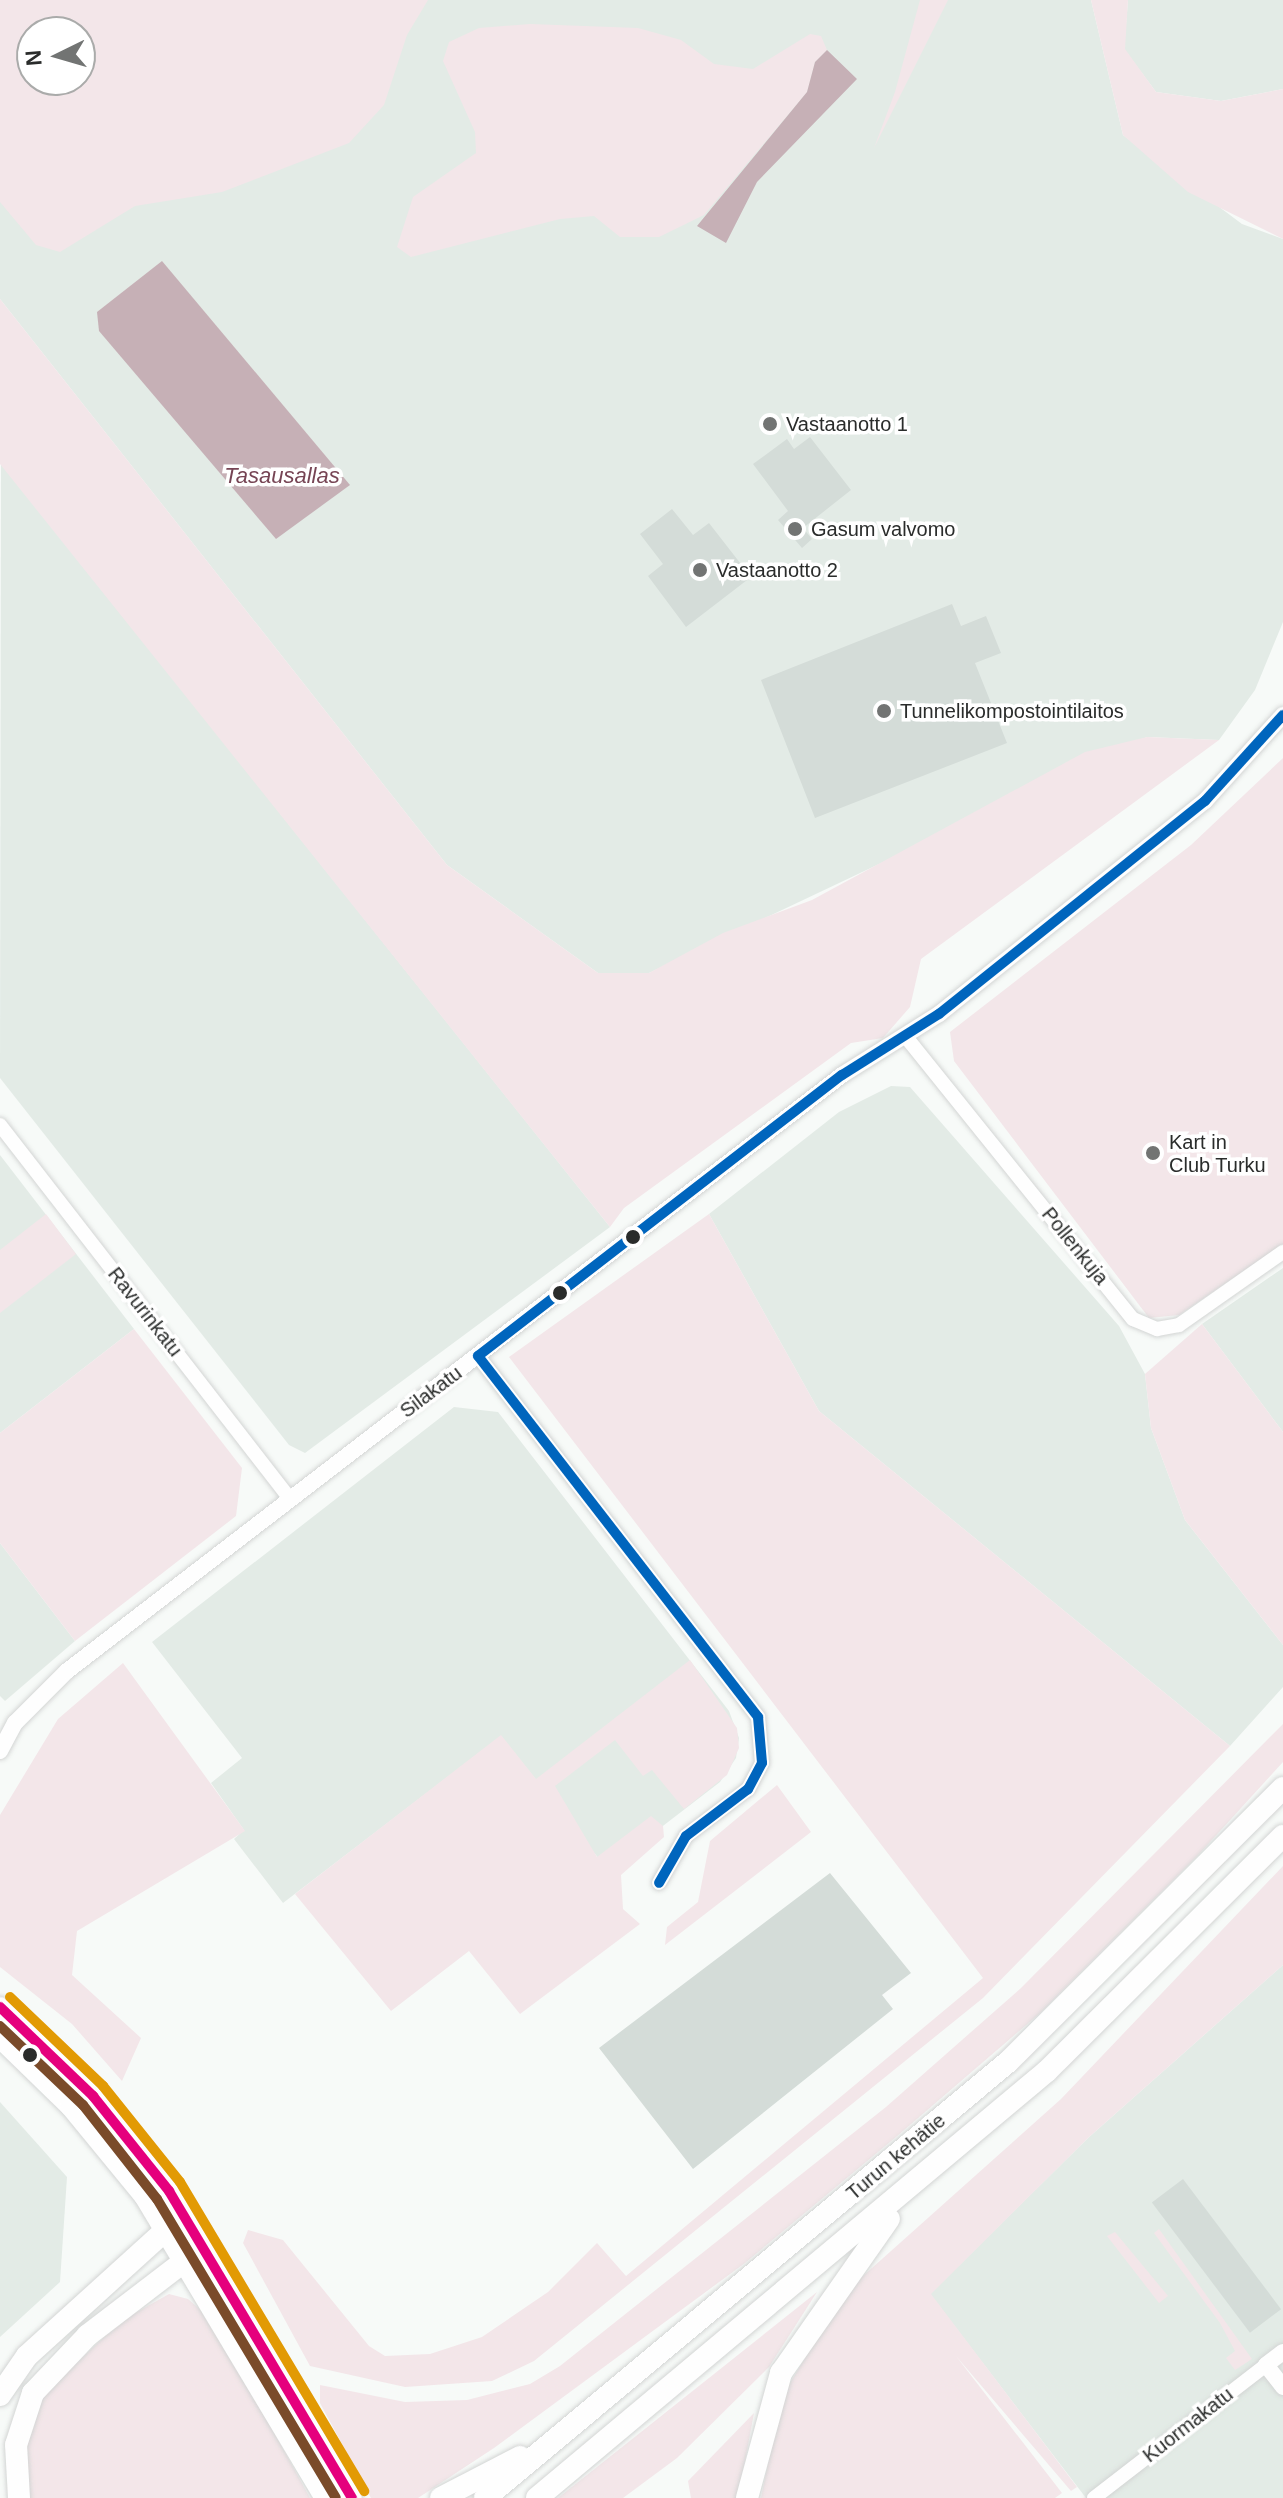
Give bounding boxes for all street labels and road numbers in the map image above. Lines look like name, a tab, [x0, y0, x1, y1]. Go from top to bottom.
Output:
street label: Pollenkuja	[1037, 1203, 1113, 1289]
street label: Ravurinkatu	[103, 1263, 187, 1361]
street label: Silakatu	[395, 1361, 467, 1423]
street label: Turun kehätie	[842, 2109, 950, 2205]
street label: Kuormakatu	[1138, 2382, 1238, 2468]

